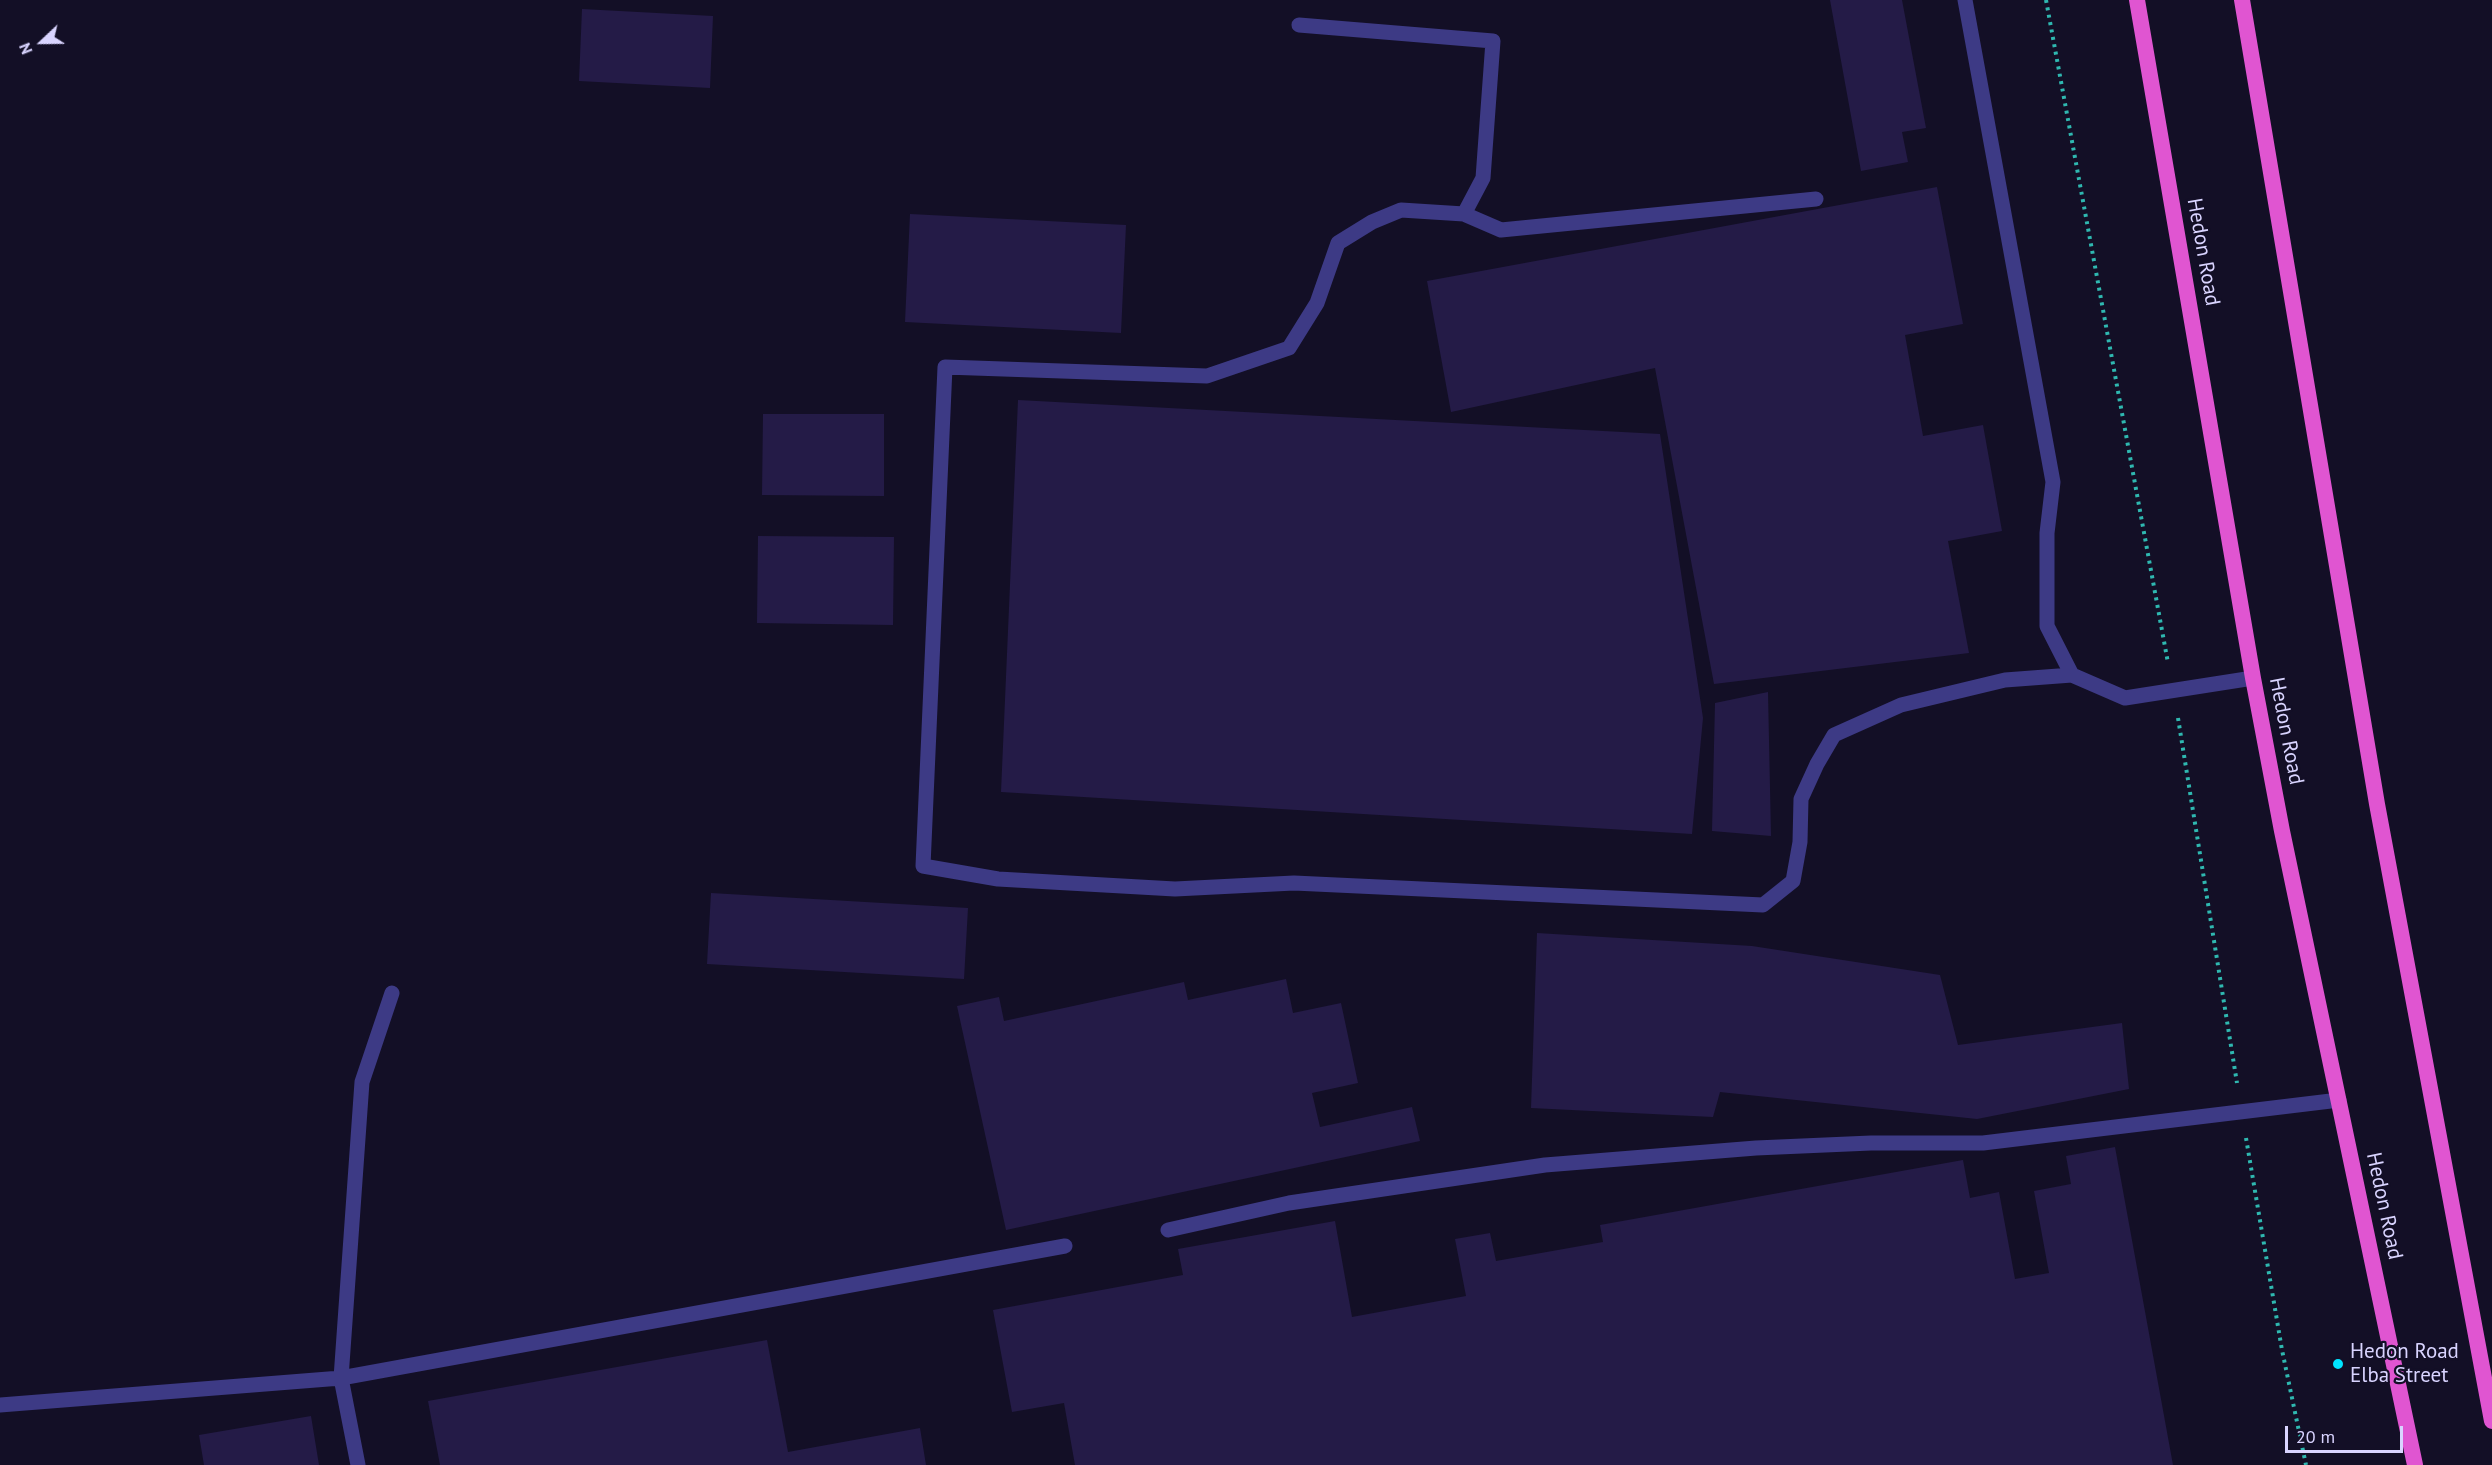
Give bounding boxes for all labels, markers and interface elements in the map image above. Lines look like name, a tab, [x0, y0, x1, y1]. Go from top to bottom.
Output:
north arrow	[12, 12, 72, 72]
text: N	[14, 40, 37, 57]
street label: Hedon Road	[2181, 196, 2225, 308]
street label: Hedon Road	[2263, 675, 2309, 787]
street label: Hedon Road	[2360, 1150, 2408, 1262]
place label: Hedon Road Elba Street	[2350, 1339, 2459, 1389]
marker: Hedon Road Elba Street	[2331, 1357, 2345, 1371]
scale bar	[2288, 1414, 2406, 1452]
text: 20 m	[2296, 1425, 2335, 1448]

